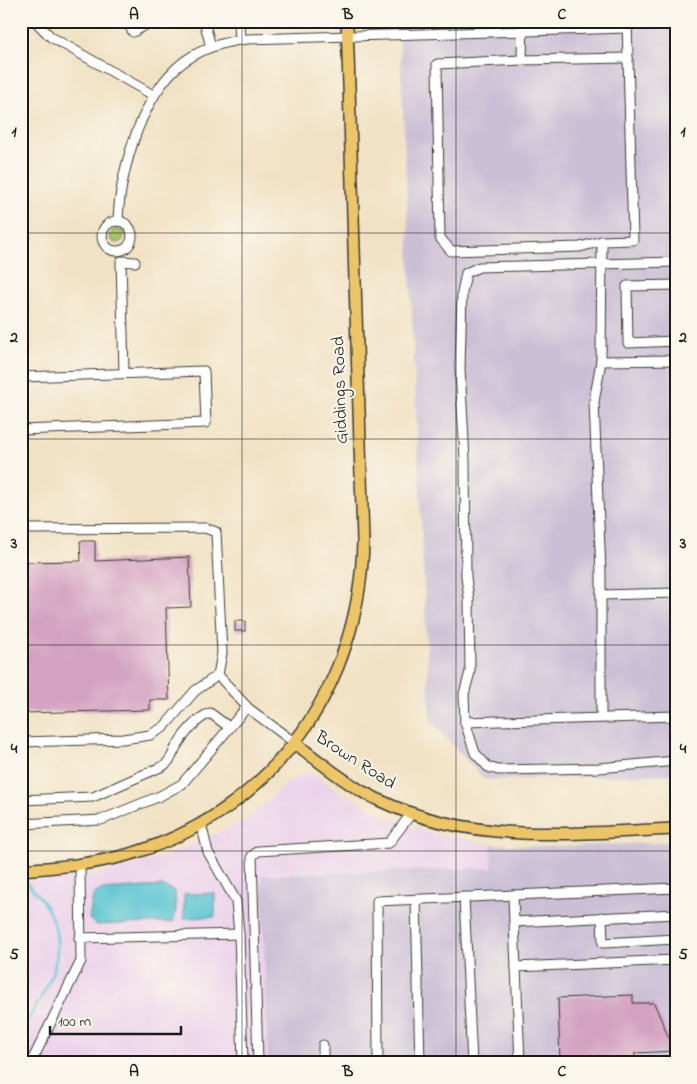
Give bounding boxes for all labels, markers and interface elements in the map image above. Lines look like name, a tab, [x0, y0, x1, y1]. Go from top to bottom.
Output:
text: A	[129, 3, 139, 27]
text: B	[342, 3, 354, 27]
text: C	[558, 3, 567, 27]
text: 1	[11, 120, 17, 144]
text: 1	[680, 120, 686, 144]
text: 2	[9, 326, 18, 350]
text: 2	[678, 326, 687, 350]
street label: Giddings Road	[326, 336, 357, 444]
text: 3	[10, 532, 18, 556]
text: 3	[679, 532, 687, 556]
street label: Brown Road	[309, 725, 400, 797]
text: 4	[10, 737, 18, 761]
text: 4	[679, 737, 687, 761]
text: 5	[9, 943, 19, 967]
text: 5	[678, 943, 688, 967]
scale bar	[50, 1004, 181, 1036]
text: 100 m	[58, 1011, 91, 1033]
text: A	[129, 1060, 139, 1084]
text: B	[342, 1060, 354, 1084]
text: C	[558, 1060, 567, 1084]

